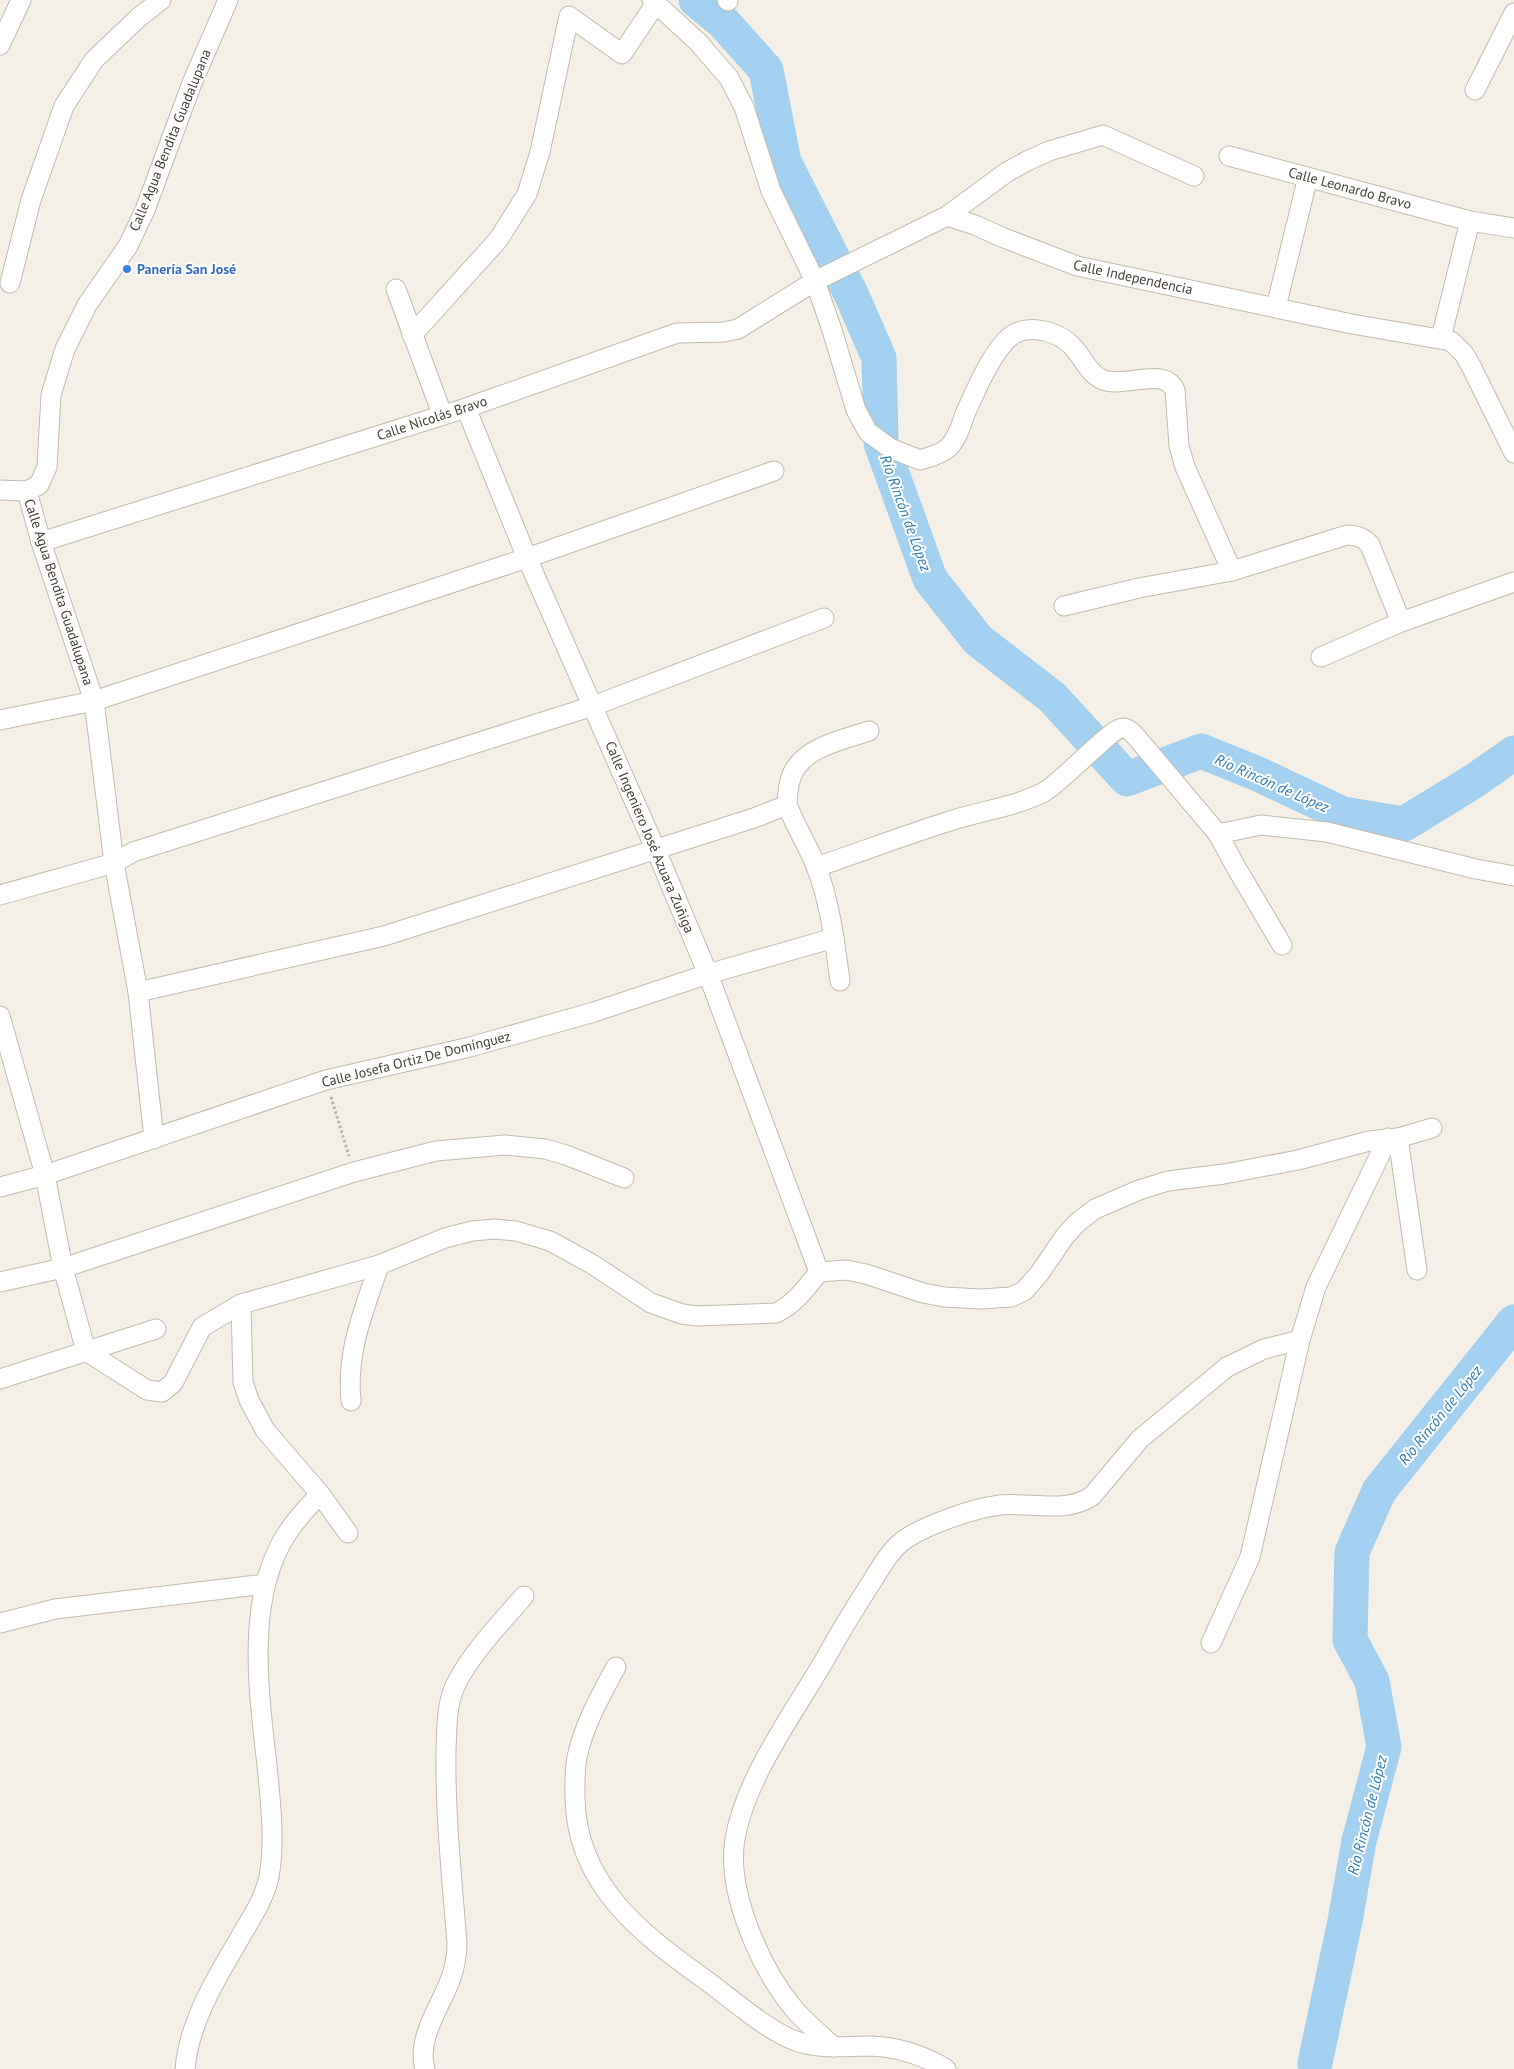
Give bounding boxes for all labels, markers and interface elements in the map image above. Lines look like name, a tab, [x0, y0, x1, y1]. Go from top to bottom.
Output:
street label: Calle Agua Bendita Guadalupana	[125, 46, 215, 234]
street label: Calle Leonardo Bravo	[1286, 163, 1414, 213]
street label: Calle Independencia	[1072, 256, 1194, 298]
place label: Panería San José	[137, 260, 236, 278]
marker: Panería San José	[121, 263, 133, 275]
street label: Calle Nicolás Bravo	[375, 392, 489, 444]
water label: Río Rincón de López	[876, 452, 936, 574]
street label: Calle Agua Bendita Guadalupana	[20, 496, 98, 688]
street label: Calle Ingeniero José Azuara Zuñiga	[601, 738, 699, 936]
water label: Río Rincón de López	[1212, 749, 1332, 817]
street label: Calle Josefa Ortiz De Domínguez	[320, 1027, 512, 1091]
water label: Río Rincón de López	[1394, 1361, 1486, 1469]
water label: Río Rincón de López	[1343, 1753, 1391, 1877]

